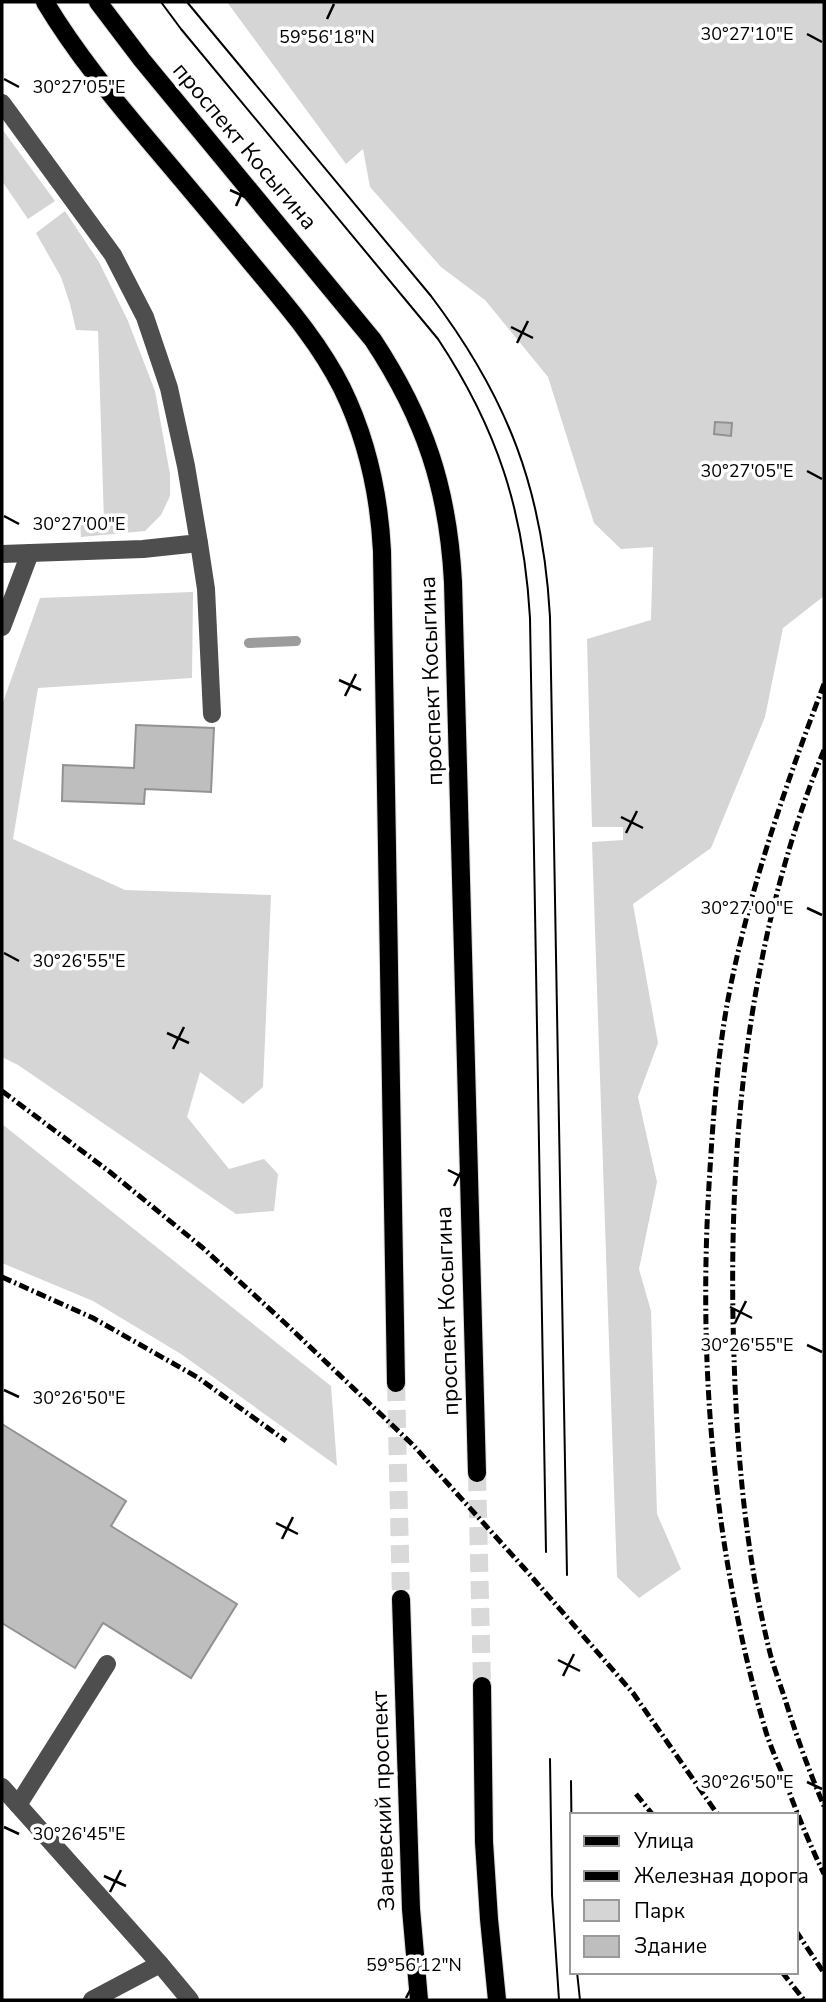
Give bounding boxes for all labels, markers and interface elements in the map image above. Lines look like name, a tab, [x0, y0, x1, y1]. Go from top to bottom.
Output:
text: 30°27'10"E	[701, 22, 794, 46]
text: 59°56'18"N	[279, 25, 375, 49]
street label: проспект Косыгина	[166, 56, 324, 236]
text: 30°27'05"E	[33, 75, 126, 99]
text: 30°27'05"E	[701, 459, 794, 483]
text: 30°27'00"E	[33, 512, 126, 536]
street label: проспект Косыгина	[412, 576, 450, 786]
text: 30°27'00"E	[701, 896, 794, 920]
text: 30°26'55"E	[33, 949, 126, 973]
street label: проспект Косыгина	[428, 1206, 466, 1416]
text: 30°26'55"E	[701, 1333, 794, 1357]
text: 30°26'50"E	[33, 1386, 126, 1410]
street label: Заневский проспект	[364, 1689, 402, 1912]
text: 30°26'50"E	[701, 1770, 794, 1794]
legend	[570, 1813, 798, 1974]
text: 30°26'45"E	[33, 1822, 126, 1846]
text: Улица	[633, 1827, 694, 1855]
text: Железная дорога	[634, 1862, 809, 1890]
text: Парк	[634, 1897, 686, 1925]
text: Здание	[634, 1932, 707, 1960]
text: 59°56'12"N	[366, 1953, 462, 1977]

